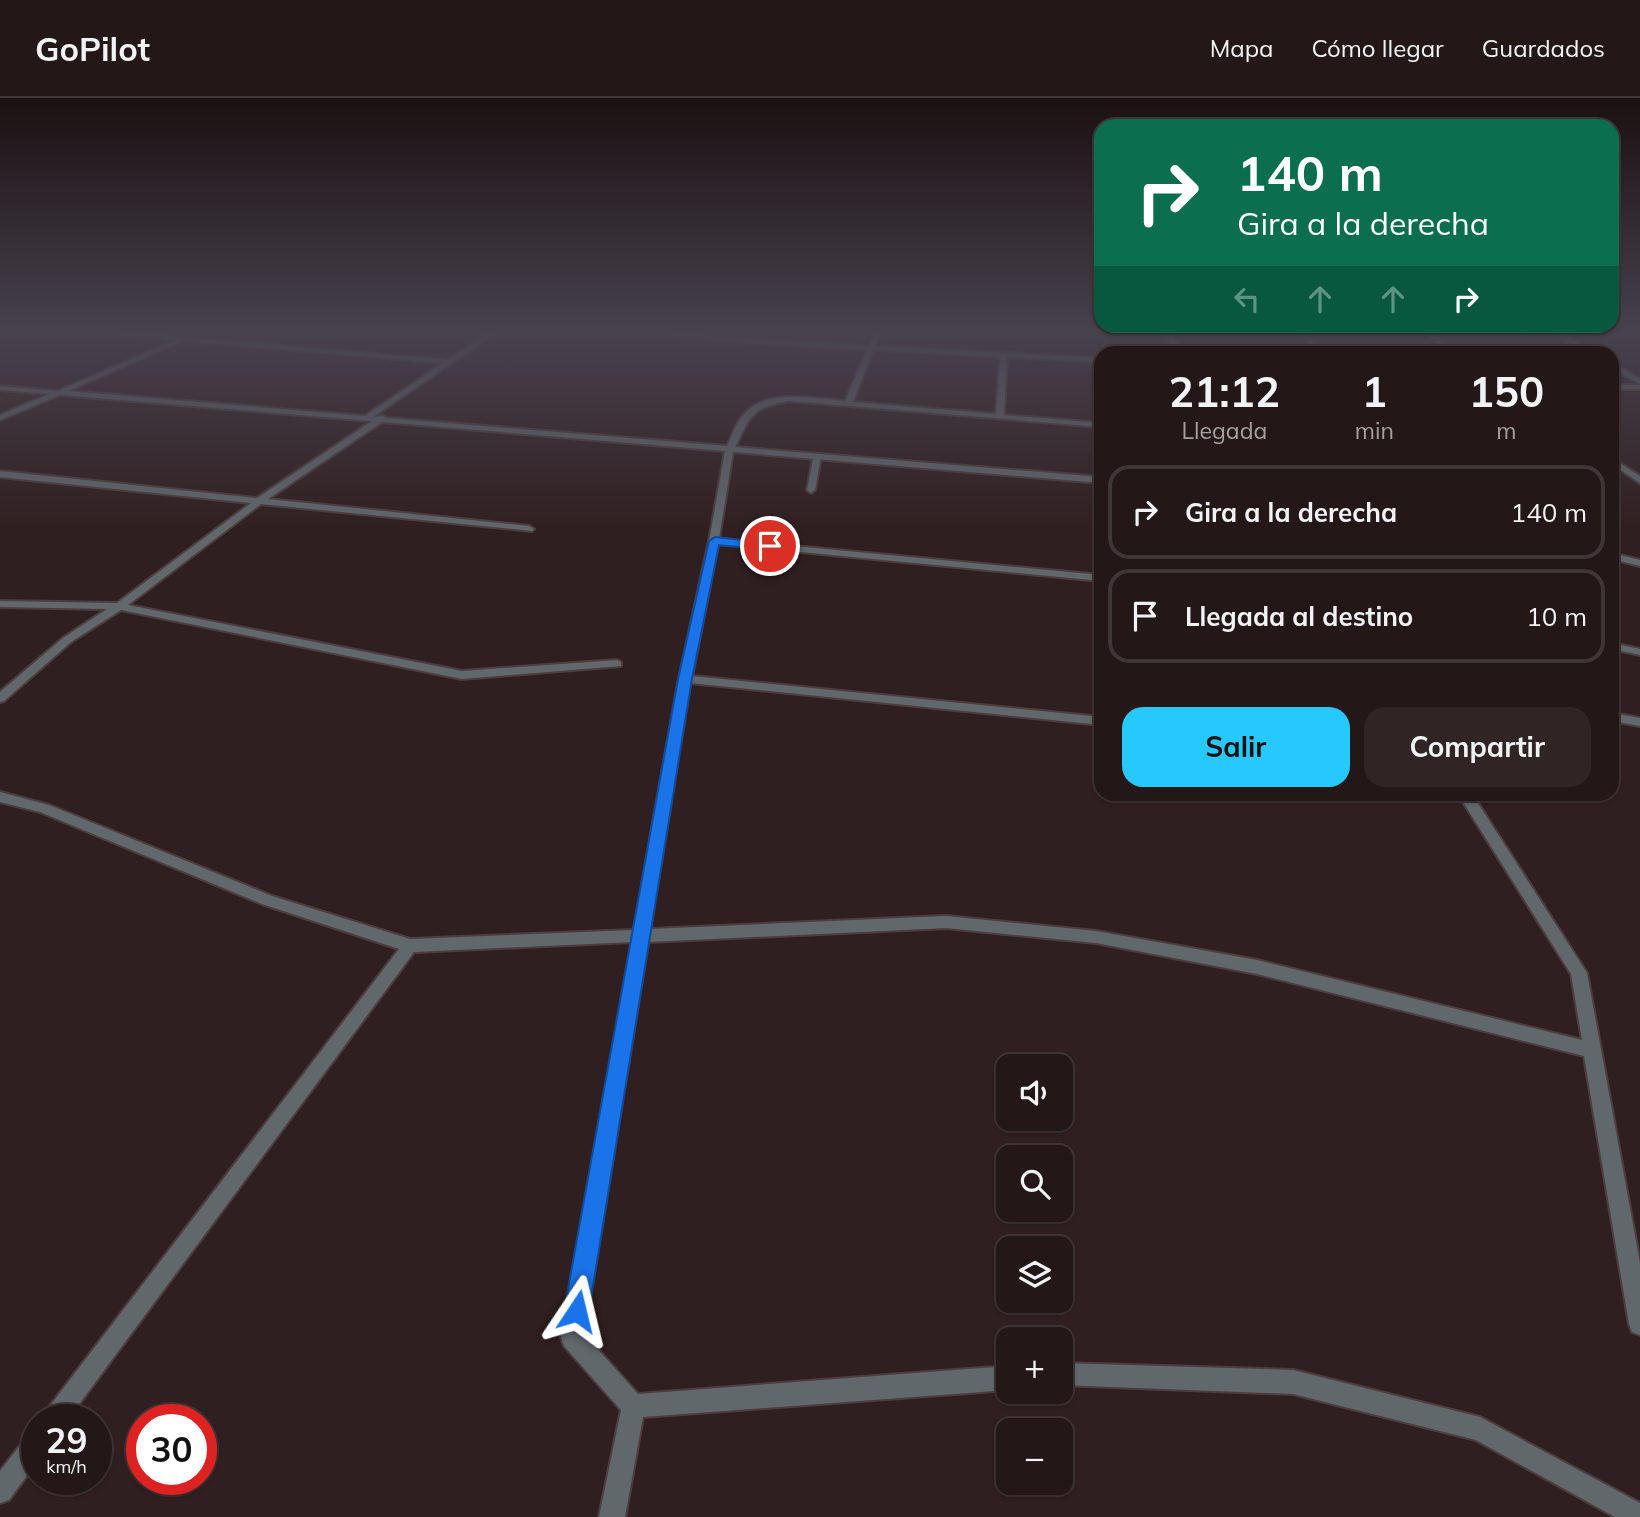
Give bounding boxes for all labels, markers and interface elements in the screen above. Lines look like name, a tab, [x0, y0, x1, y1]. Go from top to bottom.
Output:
text: GoPilot	[35, 28, 150, 69]
text: Mapa	[1210, 33, 1273, 63]
text: Cómo llegar	[1311, 33, 1444, 63]
text: Guardados	[1482, 33, 1605, 63]
text: 140 m	[1237, 142, 1383, 203]
icon: right	[1122, 147, 1213, 238]
text: Gira a la derecha	[1237, 203, 1489, 243]
icon: left	[1228, 280, 1266, 318]
icon: ahead	[1301, 280, 1339, 318]
icon: ahead	[1374, 280, 1412, 318]
icon: right	[1447, 280, 1485, 318]
text: 21:12	[1169, 365, 1280, 418]
text: 1	[1362, 365, 1387, 418]
text: 150	[1469, 365, 1544, 418]
text: Llegada	[1181, 416, 1267, 445]
text: min	[1355, 416, 1394, 445]
text: m	[1496, 416, 1517, 445]
icon: right	[1126, 493, 1164, 531]
text: Gira a la derecha	[1185, 496, 1397, 529]
text: 140 m	[1511, 496, 1587, 529]
pin	[740, 516, 800, 576]
icon: arrive	[751, 527, 789, 565]
icon: arrive	[1126, 597, 1164, 635]
text: Llegada al destino	[1185, 600, 1413, 633]
text: 10 m	[1526, 600, 1587, 633]
button: Salir	[1122, 707, 1350, 787]
button: Compartir	[1364, 707, 1591, 787]
map controls	[996, 1054, 1073, 1495]
button: sound	[996, 1054, 1073, 1131]
button: search	[996, 1145, 1073, 1222]
button: layers	[996, 1236, 1073, 1313]
position arrow	[540, 1274, 614, 1348]
button: +	[996, 1327, 1073, 1404]
speed limit sign: 30	[126, 1404, 217, 1495]
text: 29	[45, 1418, 88, 1462]
button: −	[996, 1418, 1073, 1495]
text: km/h	[46, 1455, 87, 1478]

